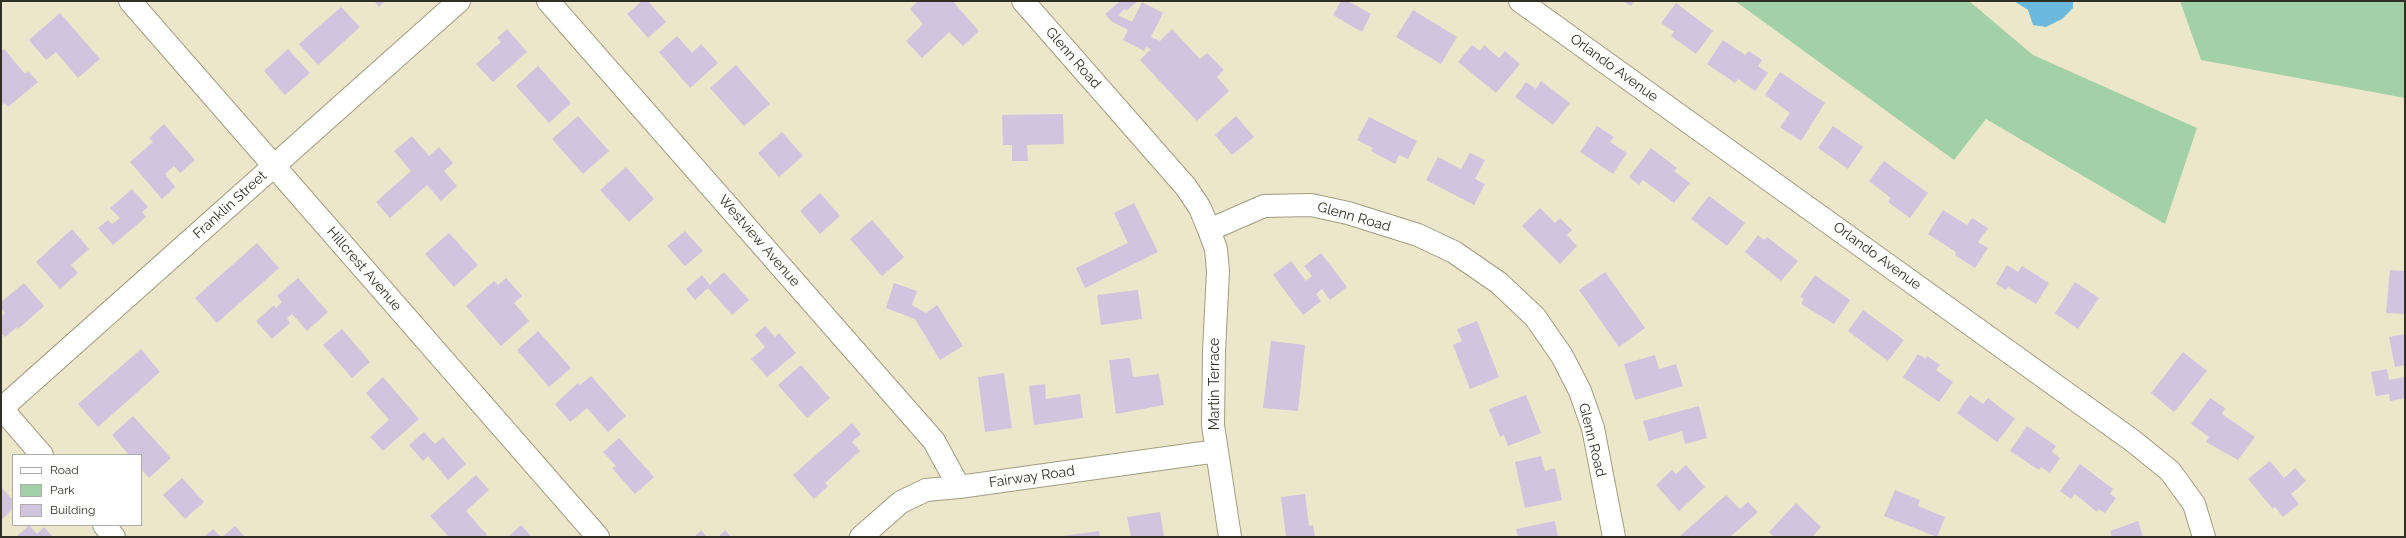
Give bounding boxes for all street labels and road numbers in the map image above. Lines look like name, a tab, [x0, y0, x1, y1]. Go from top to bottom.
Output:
street label: Glenn Road	[1042, 24, 1104, 92]
street label: Orlando Avenue	[1567, 30, 1661, 106]
street label: Franklin Street	[190, 168, 270, 242]
street label: Westview Avenue	[715, 192, 803, 290]
street label: Glenn Road	[1315, 199, 1393, 235]
street label: Orlando Avenue	[1830, 218, 1924, 294]
street label: Hillcrest Avenue	[323, 224, 405, 314]
street label: Martin Terrace	[1207, 338, 1223, 430]
street label: Glenn Road	[1575, 401, 1609, 479]
street label: Fairway Road	[988, 463, 1076, 491]

